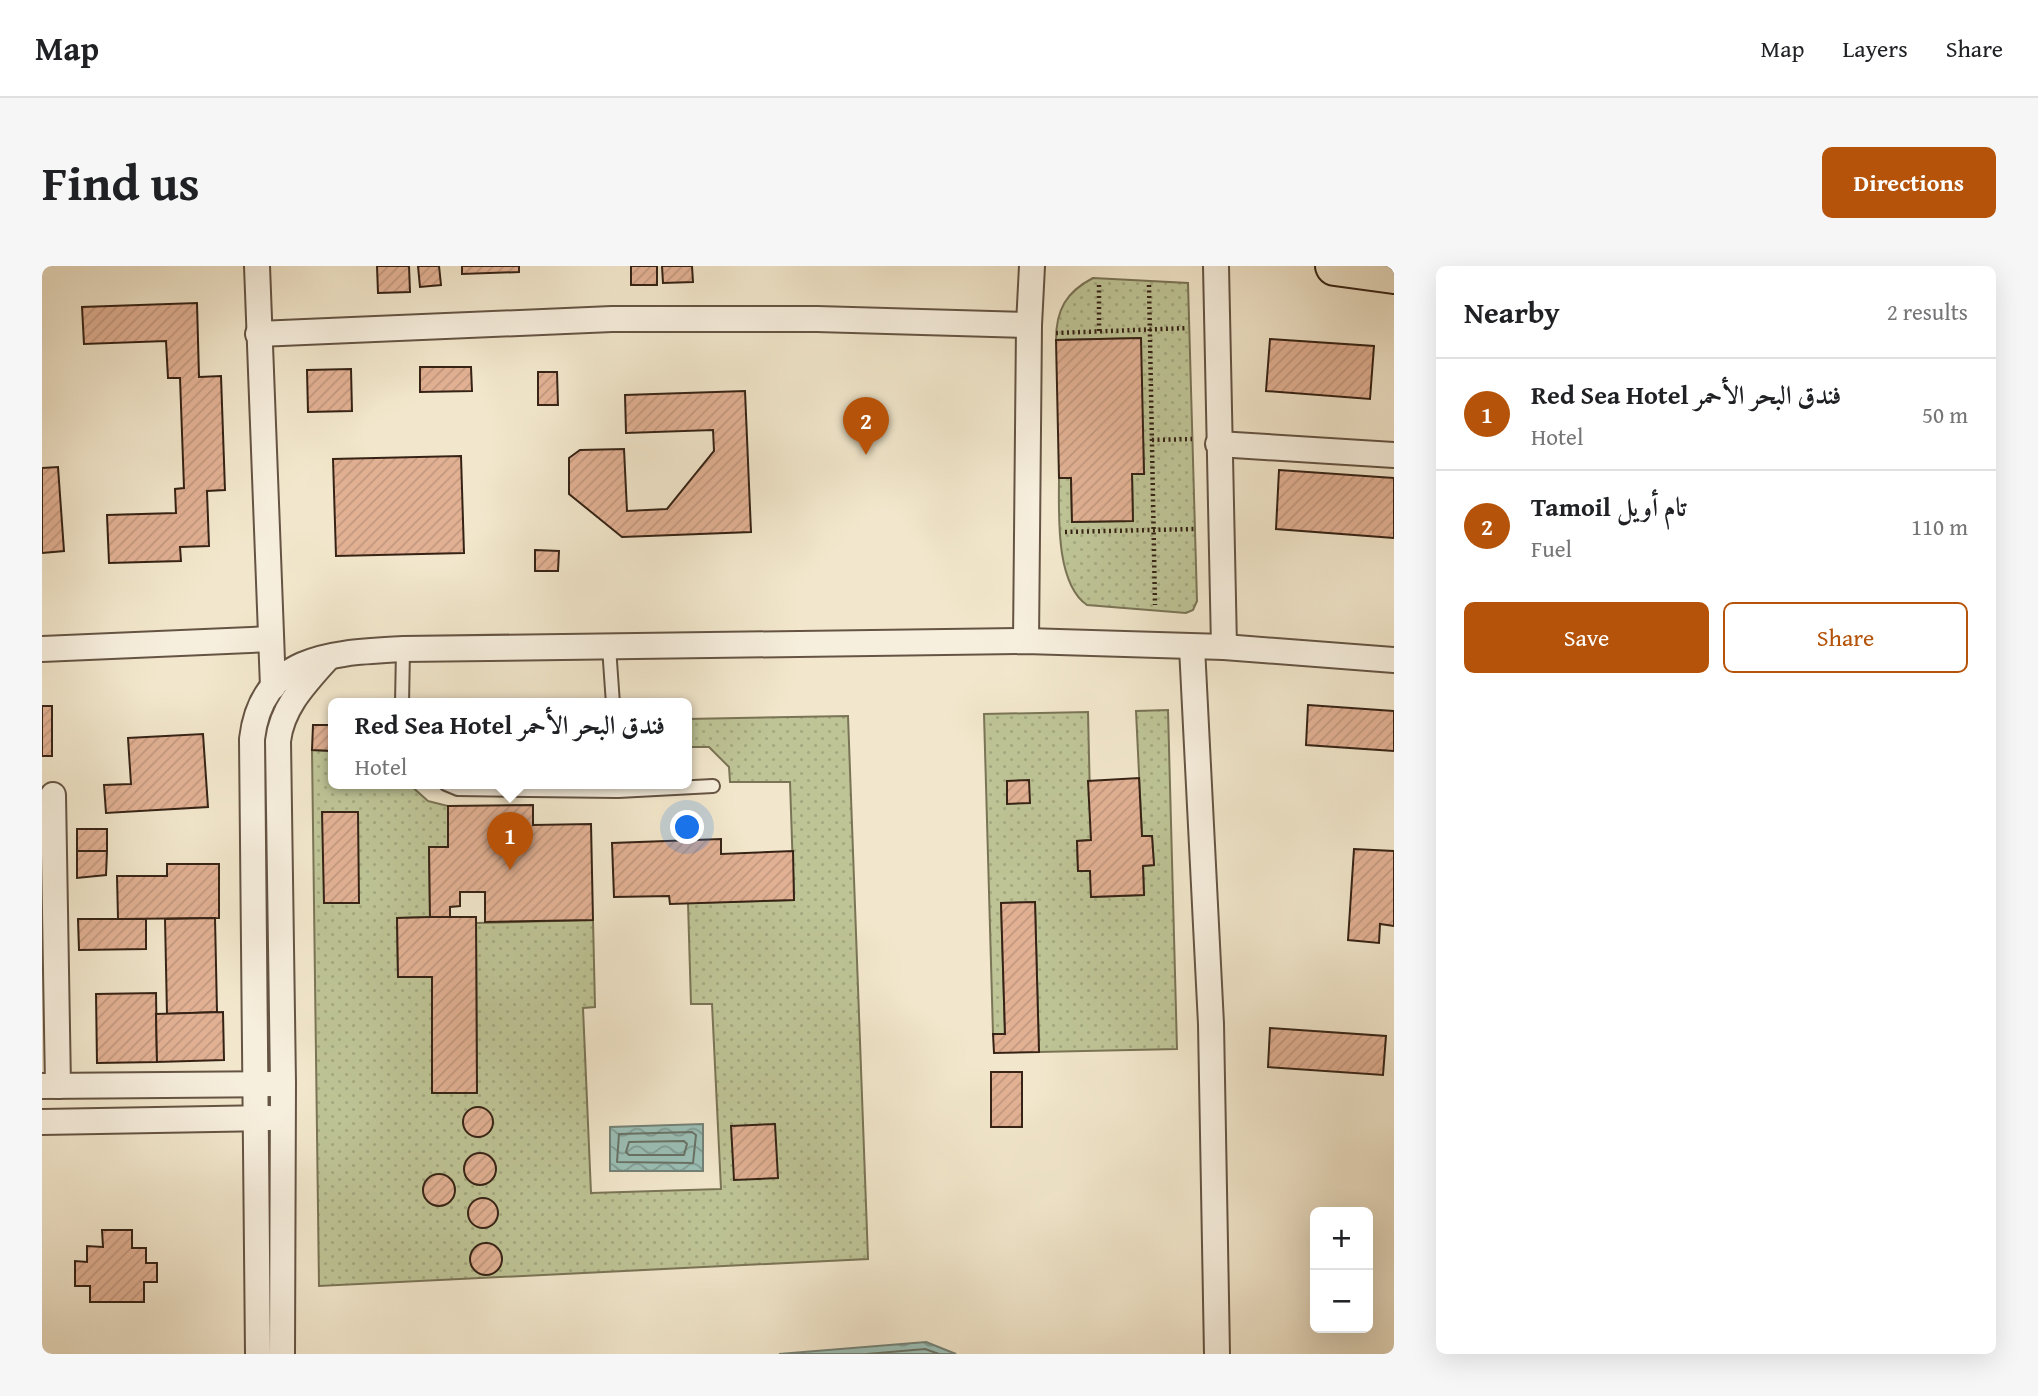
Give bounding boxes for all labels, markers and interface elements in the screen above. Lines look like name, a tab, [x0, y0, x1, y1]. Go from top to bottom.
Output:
text: Map	[35, 24, 99, 72]
text: Map	[1761, 31, 1804, 66]
text: Layers	[1842, 31, 1908, 66]
text: Share	[1946, 31, 2003, 66]
text: Find us	[42, 146, 200, 218]
button: Directions	[1822, 147, 1996, 218]
text: Nearby	[1464, 290, 1560, 334]
text: 2 results	[1887, 295, 1968, 328]
text: Red Sea Hotel فندق البحر الأحمر	[1531, 375, 1841, 414]
pin: 2	[843, 397, 889, 455]
text: 1	[1481, 398, 1493, 431]
text: 50 m	[1922, 398, 1968, 431]
text: Hotel	[1531, 420, 1583, 453]
text: Tamoil تام أويل	[1531, 487, 1686, 526]
text: 2	[1481, 510, 1493, 543]
text: 110 m	[1911, 510, 1968, 543]
text: Fuel	[1531, 532, 1572, 565]
button: Save	[1464, 602, 1709, 673]
button: Share	[1723, 602, 1968, 673]
popup	[328, 698, 692, 789]
text: Red Sea Hotel فندق البحر الأحمر	[355, 705, 665, 744]
text: Hotel	[355, 750, 407, 783]
your location	[670, 810, 704, 844]
pin: 1	[487, 812, 533, 870]
map controls	[1310, 1207, 1373, 1333]
button: +	[1310, 1207, 1373, 1270]
button: −	[1310, 1270, 1373, 1333]

